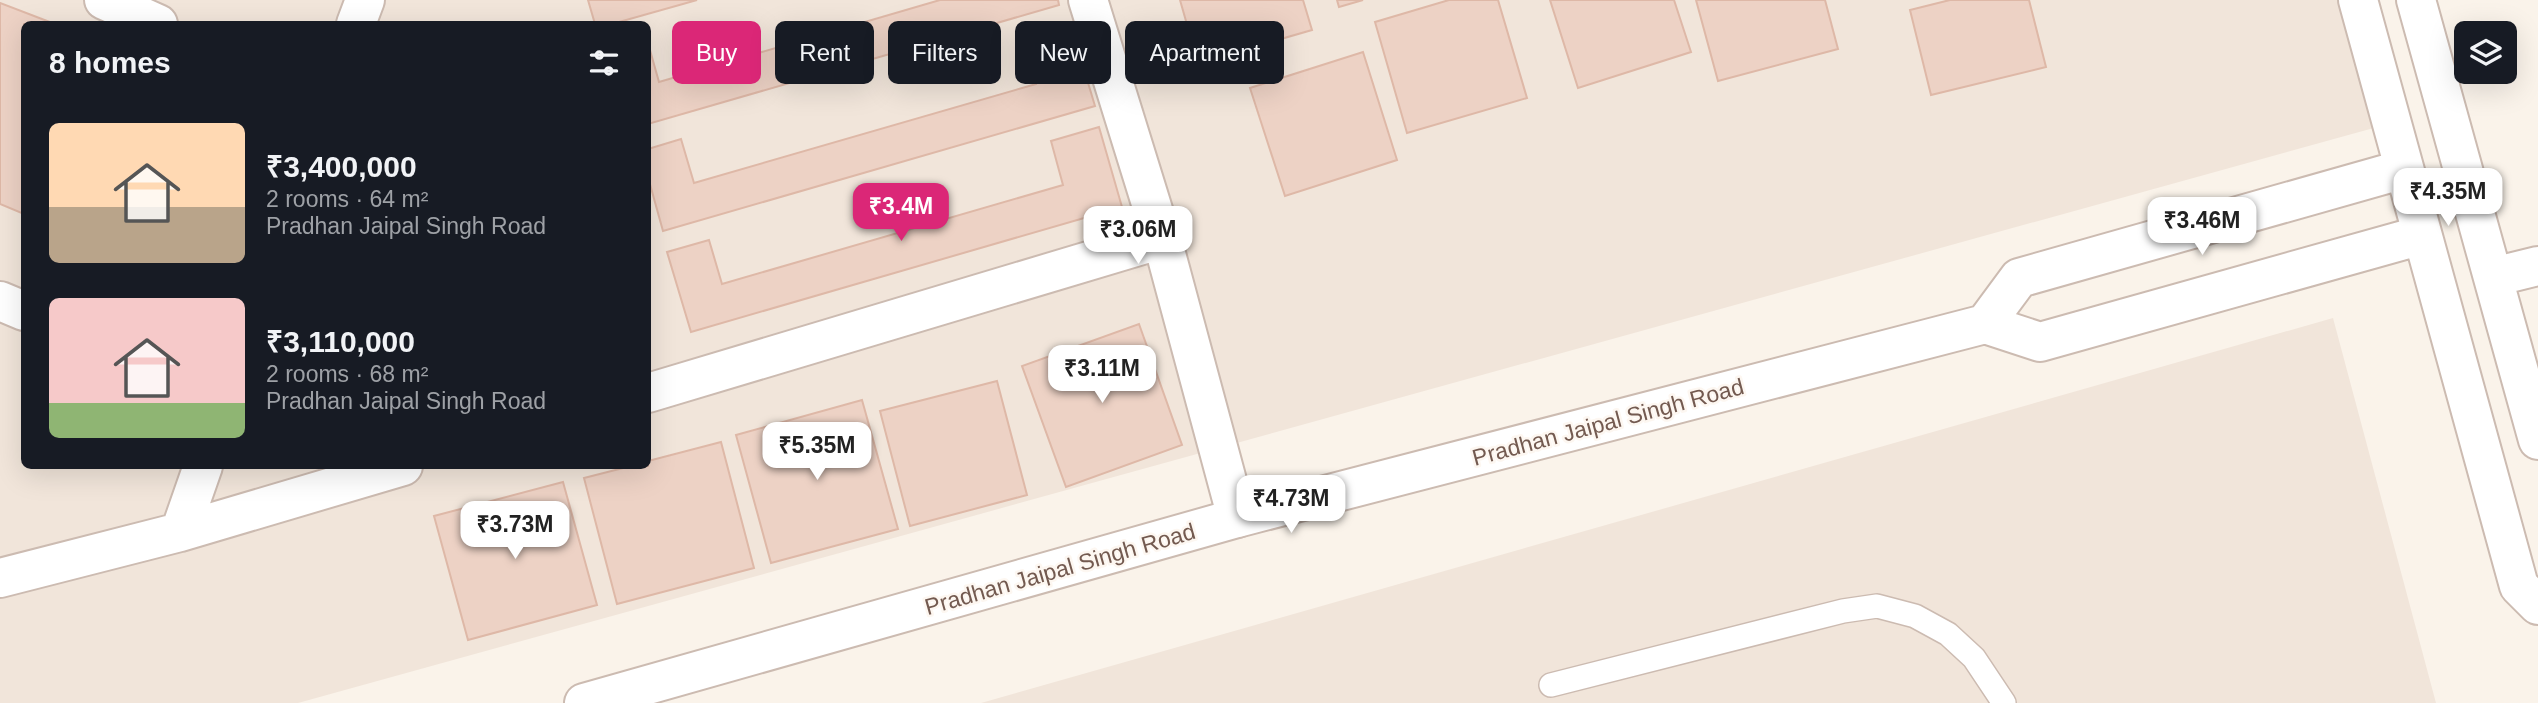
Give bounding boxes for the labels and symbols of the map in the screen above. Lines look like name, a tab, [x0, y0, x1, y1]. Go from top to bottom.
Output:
pin: ₹4.35M	[2391, 168, 2505, 228]
pin: ₹3.4M	[852, 184, 950, 243]
pin: ₹3.46M	[2145, 198, 2259, 257]
pin: ₹3.06M	[1081, 206, 1195, 266]
pin: ₹3.11M	[1045, 346, 1159, 405]
street label: Pradhan Jaipal Singh Road	[1469, 373, 1747, 471]
pin: ₹5.35M	[760, 422, 874, 482]
pin: ₹4.73M	[1234, 476, 1348, 535]
pin: ₹3.73M	[458, 502, 572, 561]
street label: Pradhan Jaipal Singh Road	[922, 518, 1198, 620]

